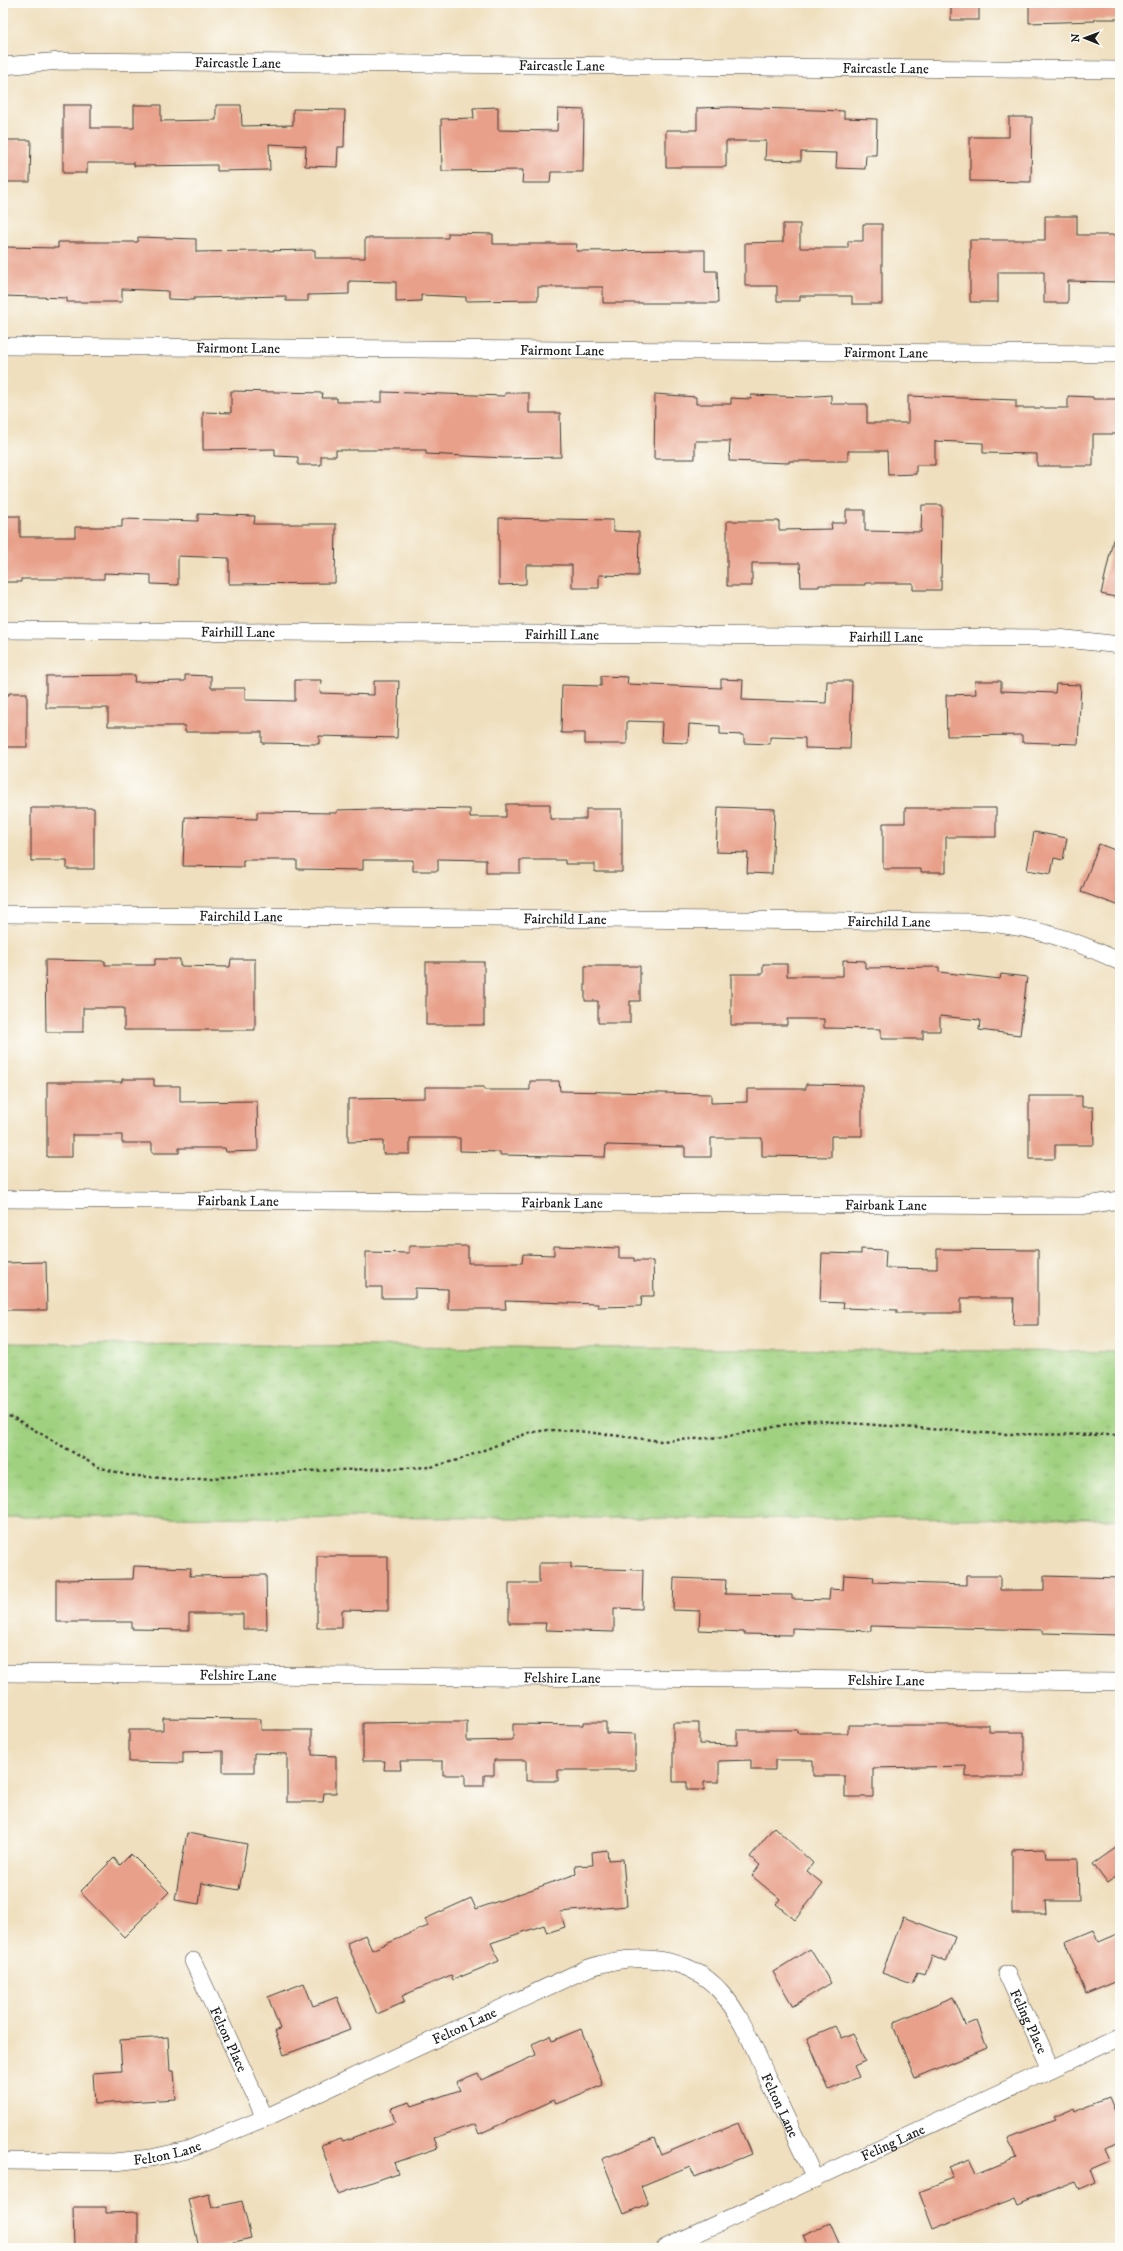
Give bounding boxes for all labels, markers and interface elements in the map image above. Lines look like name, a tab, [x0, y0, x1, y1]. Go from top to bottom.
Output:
north arrow	[1065, 18, 1105, 58]
text: N	[1069, 33, 1083, 42]
street label: Faircastle Lane	[195, 54, 281, 73]
street label: Faircastle Lane	[519, 57, 605, 76]
street label: Faircastle Lane	[843, 60, 929, 78]
street label: Fairmont Lane	[196, 339, 280, 358]
street label: Fairmont Lane	[520, 342, 604, 360]
street label: Fairmont Lane	[844, 344, 928, 363]
street label: Fairhill Lane	[201, 624, 275, 642]
street label: Fairhill Lane	[525, 626, 599, 645]
street label: Fairhill Lane	[849, 628, 923, 647]
street label: Fairchild Lane	[199, 908, 283, 926]
street label: Fairchild Lane	[523, 910, 607, 929]
street label: Fairchild Lane	[847, 913, 931, 932]
street label: Fairbank Lane	[197, 1192, 279, 1211]
street label: Fairbank Lane	[521, 1194, 603, 1213]
street label: Fairbank Lane	[845, 1196, 927, 1215]
street label: Felshire Lane	[199, 1667, 277, 1685]
street label: Felshire Lane	[523, 1669, 601, 1688]
street label: Felshire Lane	[847, 1672, 925, 1690]
street label: Feling Place	[1005, 1986, 1051, 2057]
street label: Felton Place	[205, 2004, 251, 2075]
street label: Felton Lane	[430, 2004, 500, 2049]
street label: Felton Lane	[757, 2071, 802, 2141]
street label: Feling Lane	[858, 2121, 928, 2166]
street label: Felton Lane	[133, 2137, 204, 2170]

